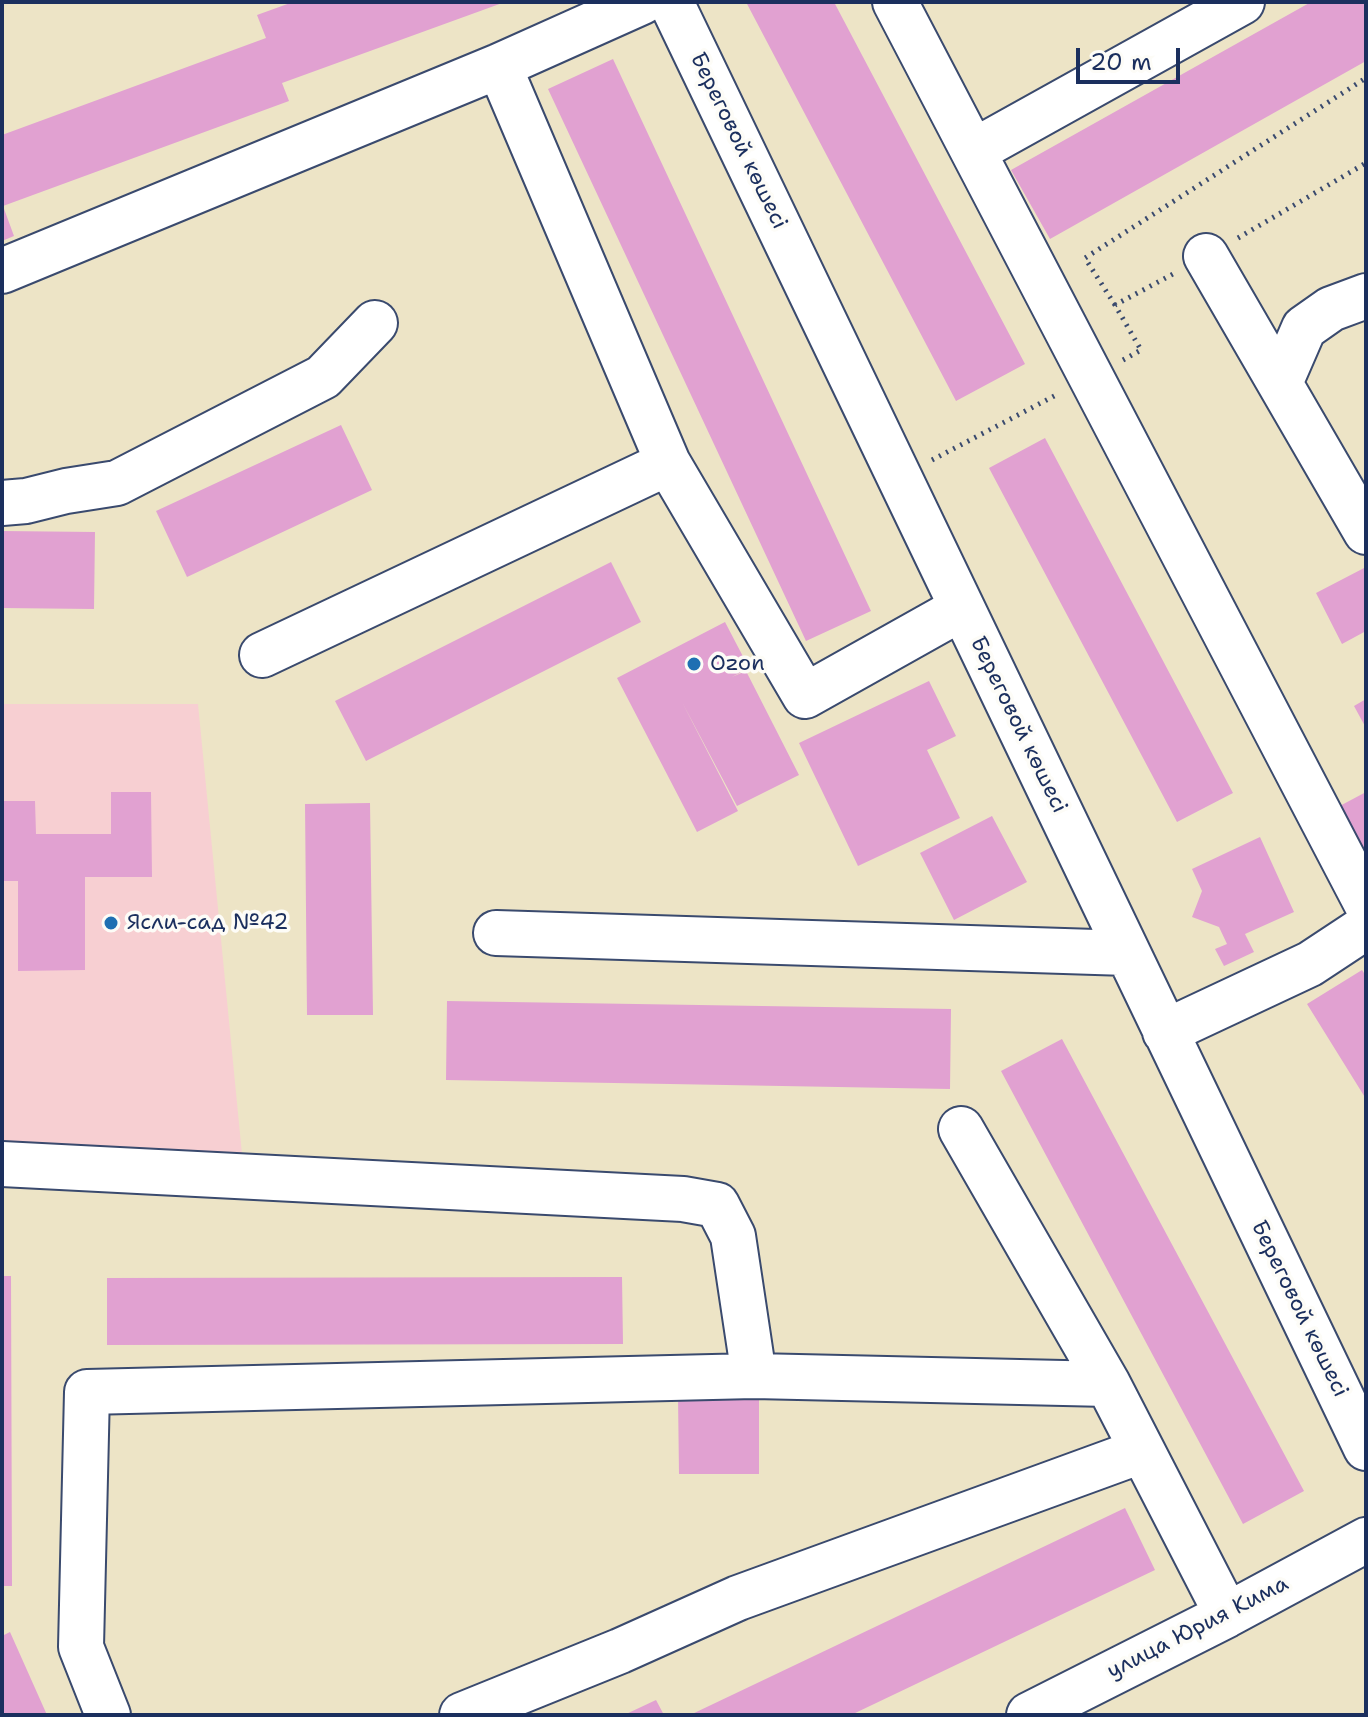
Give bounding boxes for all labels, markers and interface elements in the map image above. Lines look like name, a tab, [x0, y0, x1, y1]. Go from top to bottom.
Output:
scale bar	[1080, 32, 1184, 82]
text: 20 m	[1090, 46, 1152, 78]
street label: Береговой көшесі	[684, 48, 792, 234]
street label: Береговой көшесі	[964, 632, 1072, 818]
place label: Ozon	[710, 651, 765, 677]
marker: Ozon	[685, 655, 703, 673]
place label: Ясли-сад №42	[127, 910, 289, 936]
marker: Ясли-сад №42	[102, 914, 120, 932]
street label: Береговой көшесі	[1245, 1216, 1353, 1402]
street label: улица Юрия Кима	[1103, 1571, 1293, 1685]

